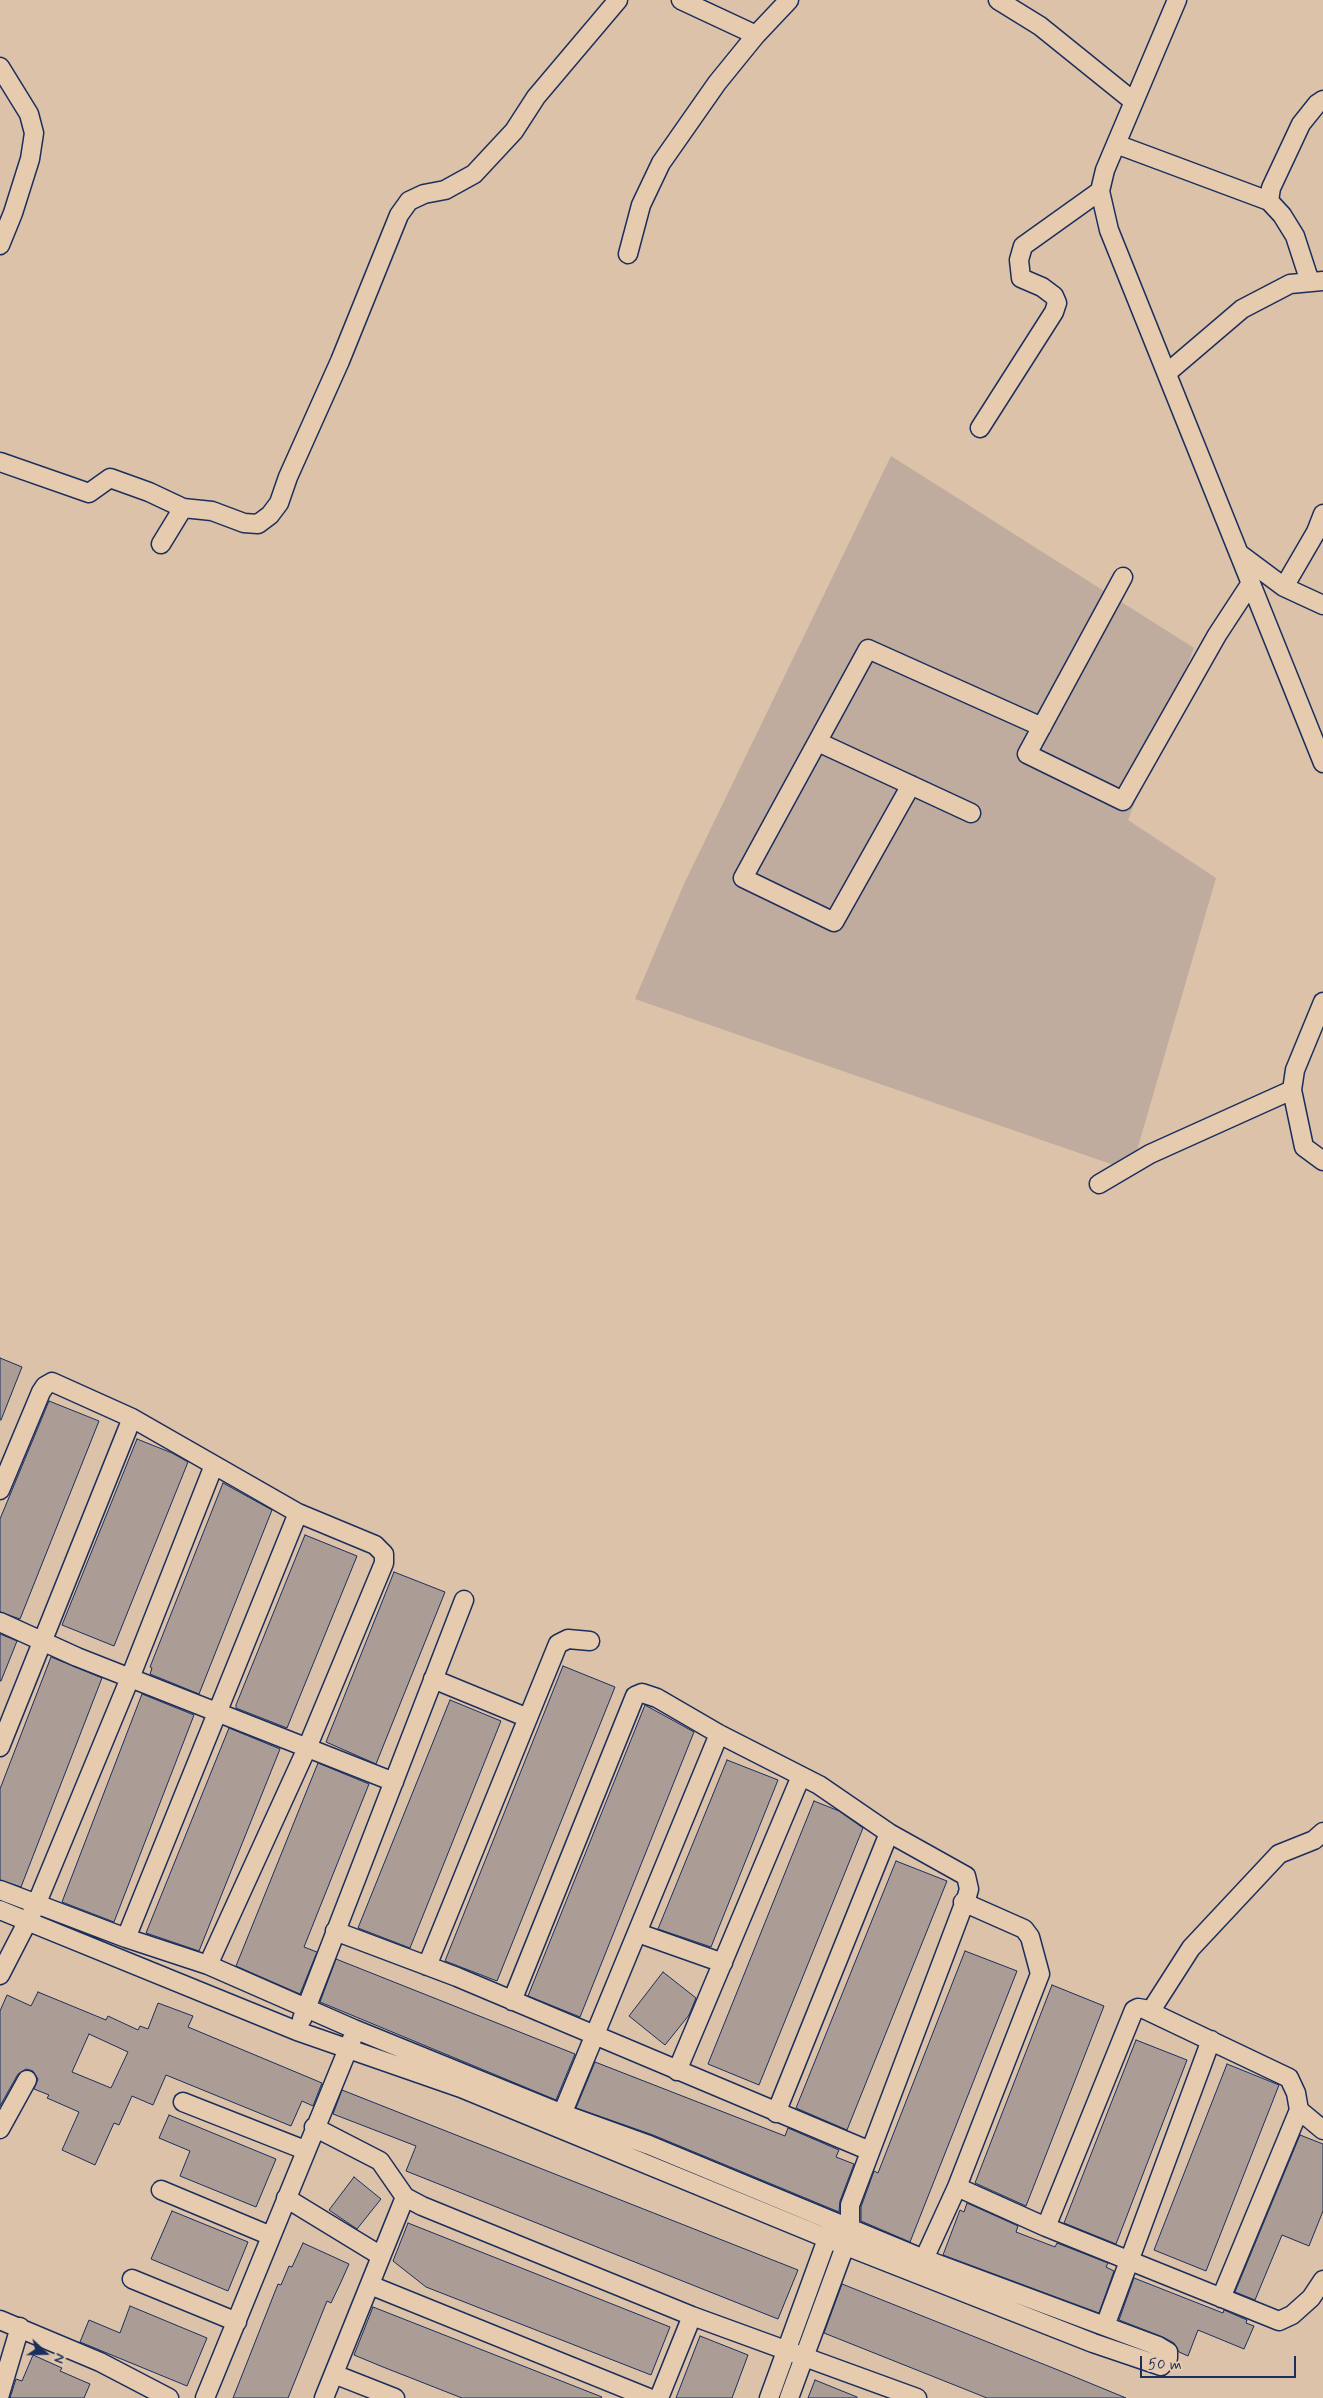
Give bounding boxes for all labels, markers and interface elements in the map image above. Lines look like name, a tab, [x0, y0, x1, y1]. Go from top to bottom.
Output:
north arrow	[20, 2328, 70, 2378]
scale bar	[1143, 2346, 1299, 2378]
text: N	[49, 2351, 69, 2366]
text: 50 m	[1148, 2355, 1182, 2375]

